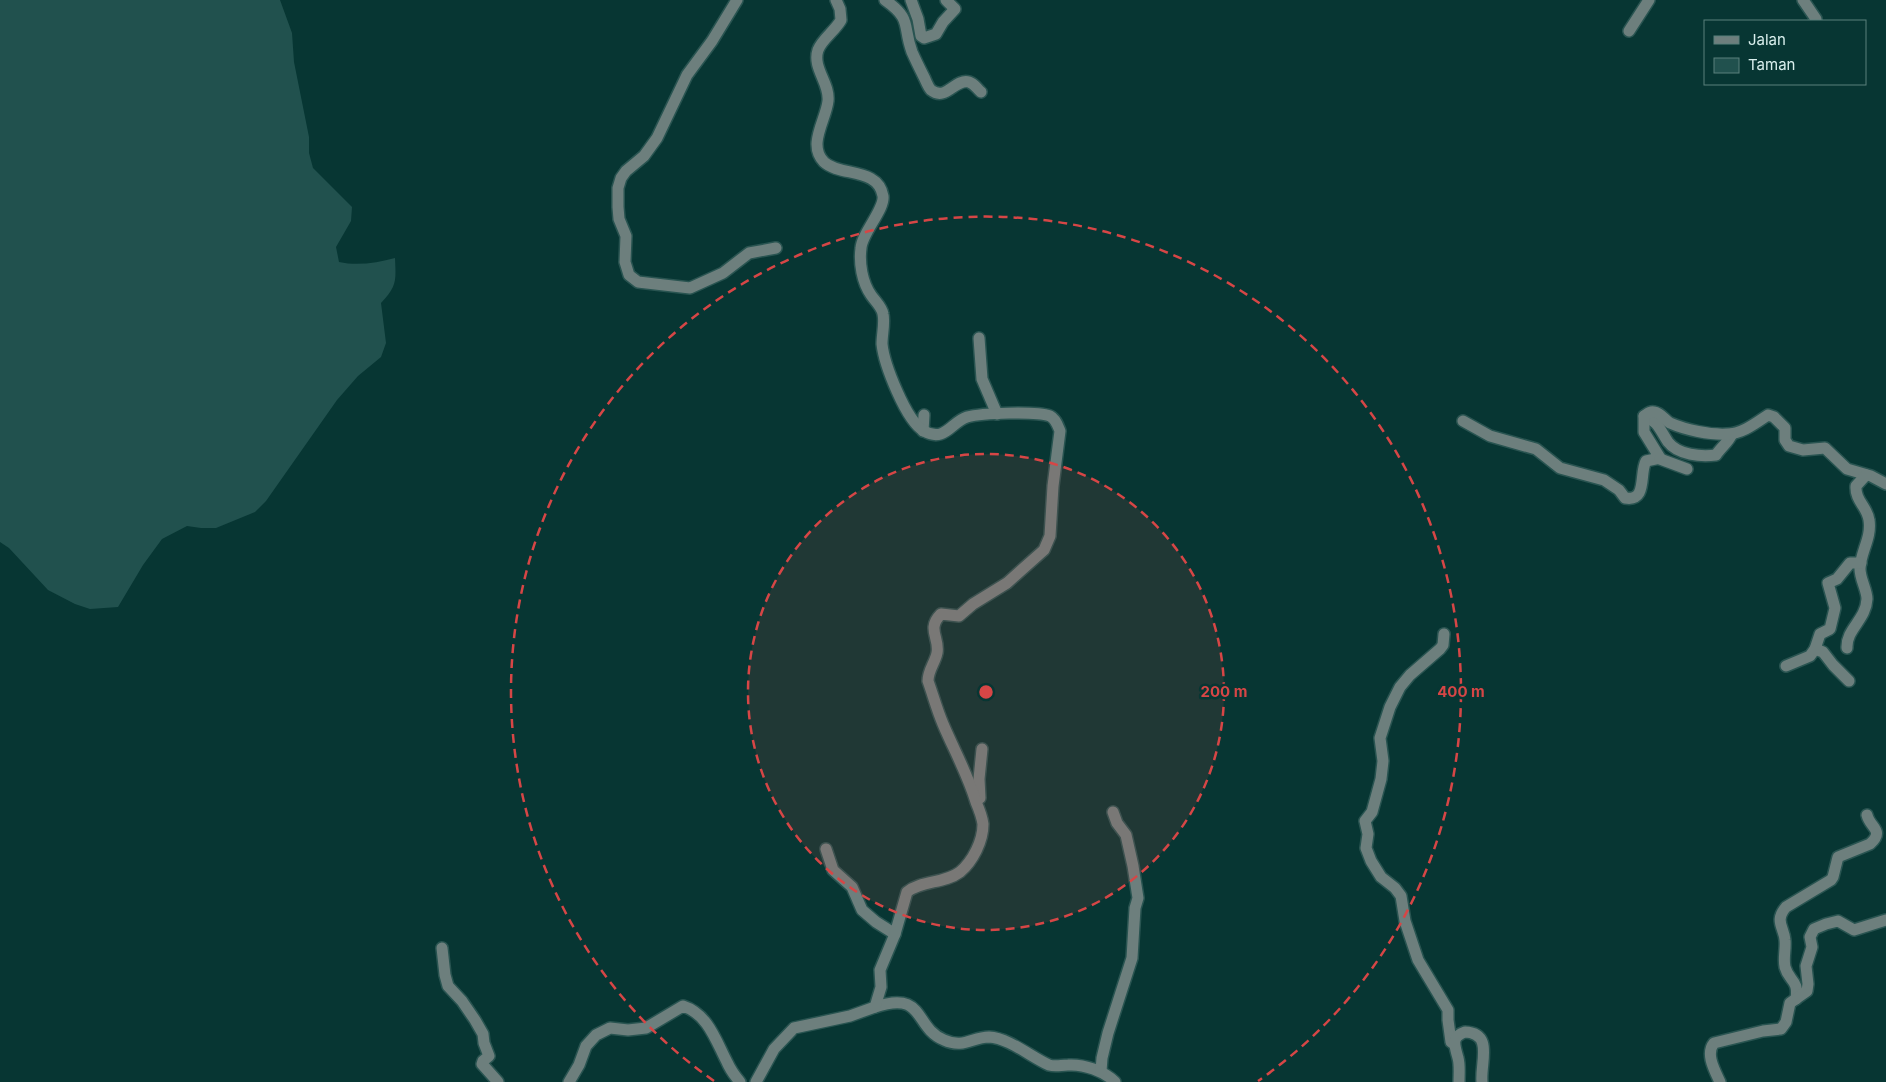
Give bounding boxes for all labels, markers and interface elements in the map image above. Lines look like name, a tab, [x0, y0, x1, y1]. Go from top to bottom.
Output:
legend	[1704, 20, 1866, 85]
text: Jalan	[1748, 30, 1786, 49]
text: Taman	[1748, 55, 1795, 74]
text: 200 m	[1201, 682, 1247, 701]
text: 400 m	[1437, 682, 1485, 701]
centre of rings	[977, 683, 995, 701]

